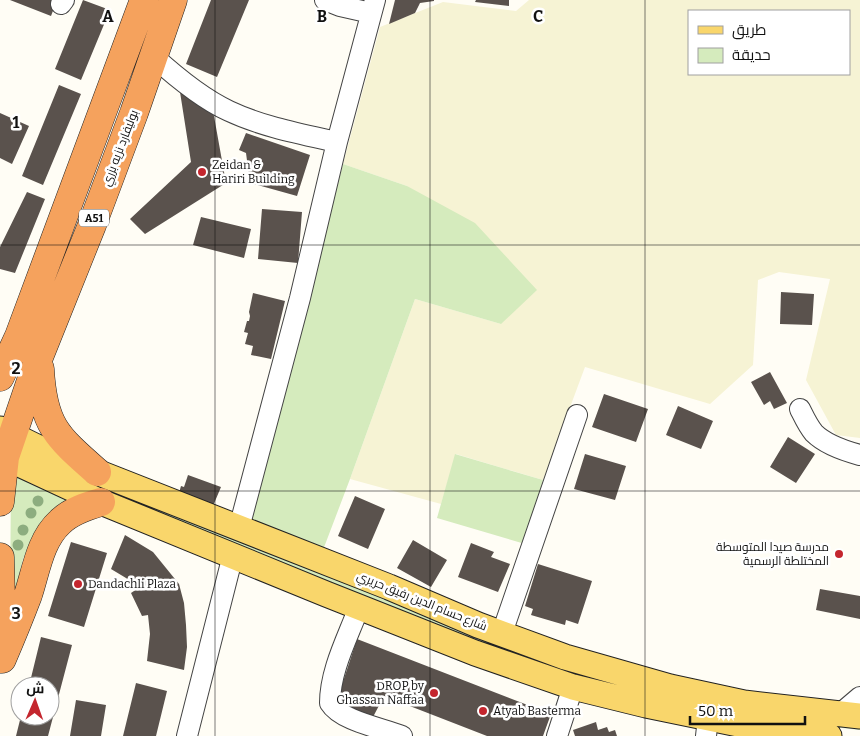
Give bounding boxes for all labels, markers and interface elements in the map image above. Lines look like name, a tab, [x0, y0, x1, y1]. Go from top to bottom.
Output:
text: A	[102, 7, 114, 26]
text: B	[317, 7, 327, 26]
text: C	[533, 7, 543, 26]
legend	[688, 10, 850, 75]
text: طريق	[732, 21, 766, 40]
text: حديقة	[732, 46, 771, 64]
street label: بوليفارد نزيه بزري	[99, 108, 144, 189]
text: 1	[13, 113, 20, 132]
place label: Zeidan & Hariri Building	[212, 158, 295, 186]
marker: Zeidan & Hariri Building	[196, 166, 208, 178]
road number: A51	[79, 210, 109, 227]
text: 2	[11, 359, 21, 378]
place label: مدرسة صيدا المتوسطة المختلطة الرسمية	[716, 540, 829, 568]
marker: مدرسة صيدا المتوسطة المختلطة الرسمية	[833, 548, 845, 560]
street label: شارع حسام الدين رفيق حريري	[354, 568, 489, 636]
place label: Dandachli Plaza	[88, 577, 176, 591]
marker: Dandachli Plaza	[72, 578, 84, 590]
text: 3	[11, 604, 21, 623]
north arrow	[10, 676, 60, 726]
place label: DROP by Ghassan Naffaa	[336, 679, 425, 707]
text: ش	[26, 680, 45, 697]
marker: DROP by Ghassan Naffaa	[428, 687, 440, 699]
scale bar	[690, 694, 805, 726]
text: 50 m	[698, 702, 734, 720]
place label: Atyab Basterma	[493, 704, 581, 718]
marker: Atyab Basterma	[477, 705, 489, 717]

